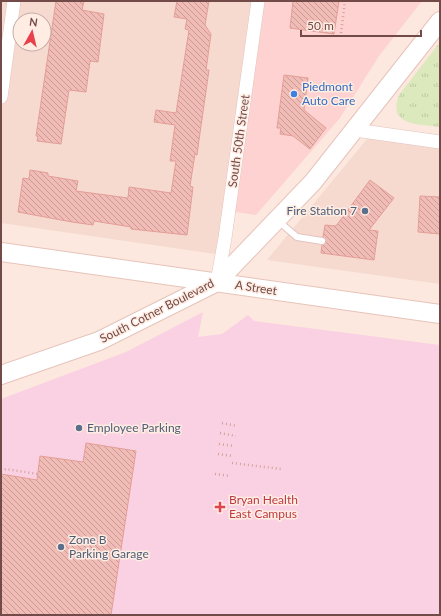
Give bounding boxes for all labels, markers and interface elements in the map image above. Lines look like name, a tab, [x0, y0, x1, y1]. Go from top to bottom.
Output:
north arrow	[12, 12, 52, 52]
scale bar	[301, 12, 421, 38]
text: N	[28, 15, 39, 29]
text: 50 m	[307, 18, 334, 33]
place label: Piedmont Auto Care	[302, 79, 355, 108]
marker: Piedmont Auto Care	[289, 89, 299, 99]
street label: South 50th Street	[225, 93, 253, 188]
place label: Fire Station 7	[286, 203, 357, 218]
marker: Fire Station 7	[360, 206, 370, 216]
street label: South Cotner Boulevard	[97, 275, 216, 346]
street label: A Street	[234, 277, 279, 298]
place label: Employee Parking	[87, 420, 181, 435]
marker: Employee Parking	[74, 423, 84, 433]
place label: Bryan Health East Campus	[229, 492, 298, 521]
marker: Bryan Health East Campus	[214, 501, 226, 513]
place label: Zone B Parking Garage	[69, 532, 149, 561]
marker: Zone B Parking Garage	[56, 542, 66, 552]

